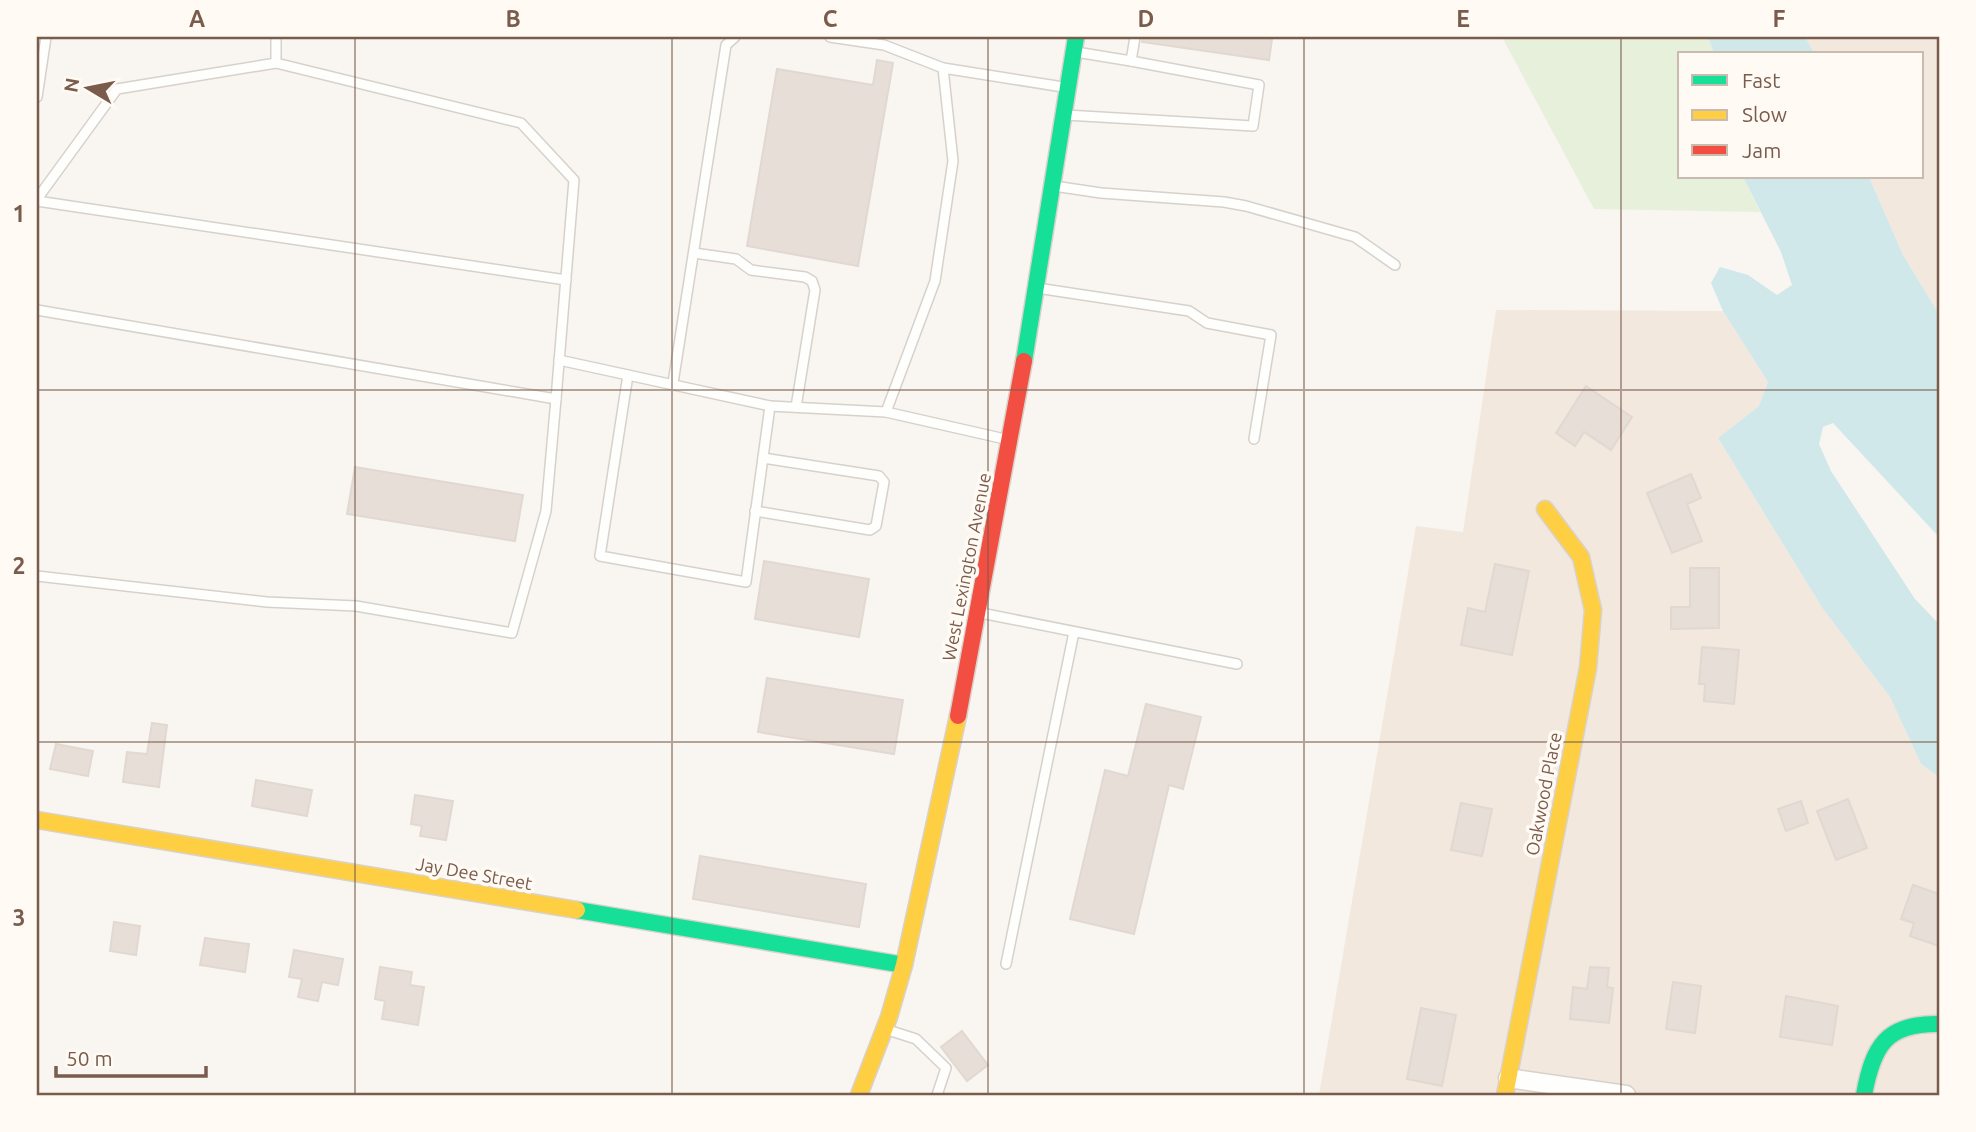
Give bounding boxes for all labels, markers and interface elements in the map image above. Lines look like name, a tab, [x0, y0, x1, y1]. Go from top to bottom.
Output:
text: A	[189, 6, 205, 31]
text: B	[505, 6, 521, 31]
text: C	[823, 6, 838, 31]
text: D	[1138, 6, 1154, 31]
text: E	[1456, 6, 1470, 31]
text: F	[1773, 6, 1786, 31]
north arrow	[52, 52, 122, 122]
legend	[1678, 52, 1924, 178]
text: Fast	[1742, 68, 1780, 92]
text: N	[59, 76, 83, 94]
text: Slow	[1742, 102, 1787, 126]
text: Jam	[1742, 138, 1781, 162]
text: 1	[13, 201, 25, 226]
street label: West Lexington Avenue	[938, 471, 994, 663]
text: 2	[13, 553, 25, 578]
street label: Oakwood Place	[1521, 731, 1565, 857]
street label: Jay Dee Street	[414, 853, 534, 893]
text: 3	[13, 905, 25, 930]
scale bar	[56, 1034, 206, 1078]
text: 50 m	[66, 1046, 113, 1070]

